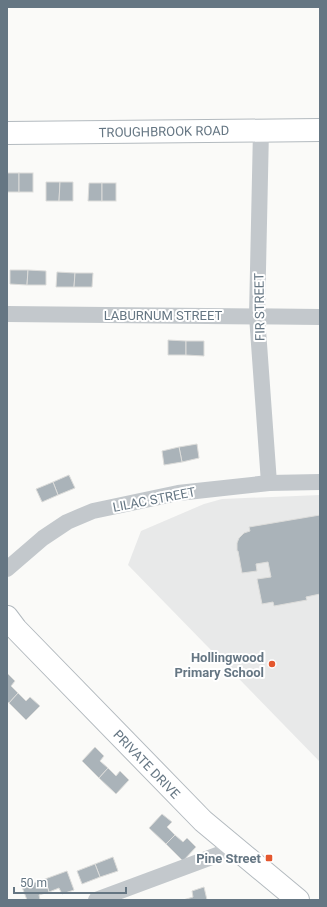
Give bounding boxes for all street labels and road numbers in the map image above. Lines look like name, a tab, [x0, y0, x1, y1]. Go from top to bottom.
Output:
street label: TROUGHBROOK ROAD	[99, 123, 229, 140]
street label: FIR STREET	[251, 273, 268, 341]
street label: LABURNUM STREET	[104, 308, 223, 323]
street label: LILAC STREET	[111, 484, 197, 515]
street label: PRIVATE DRIVE	[110, 727, 183, 802]

